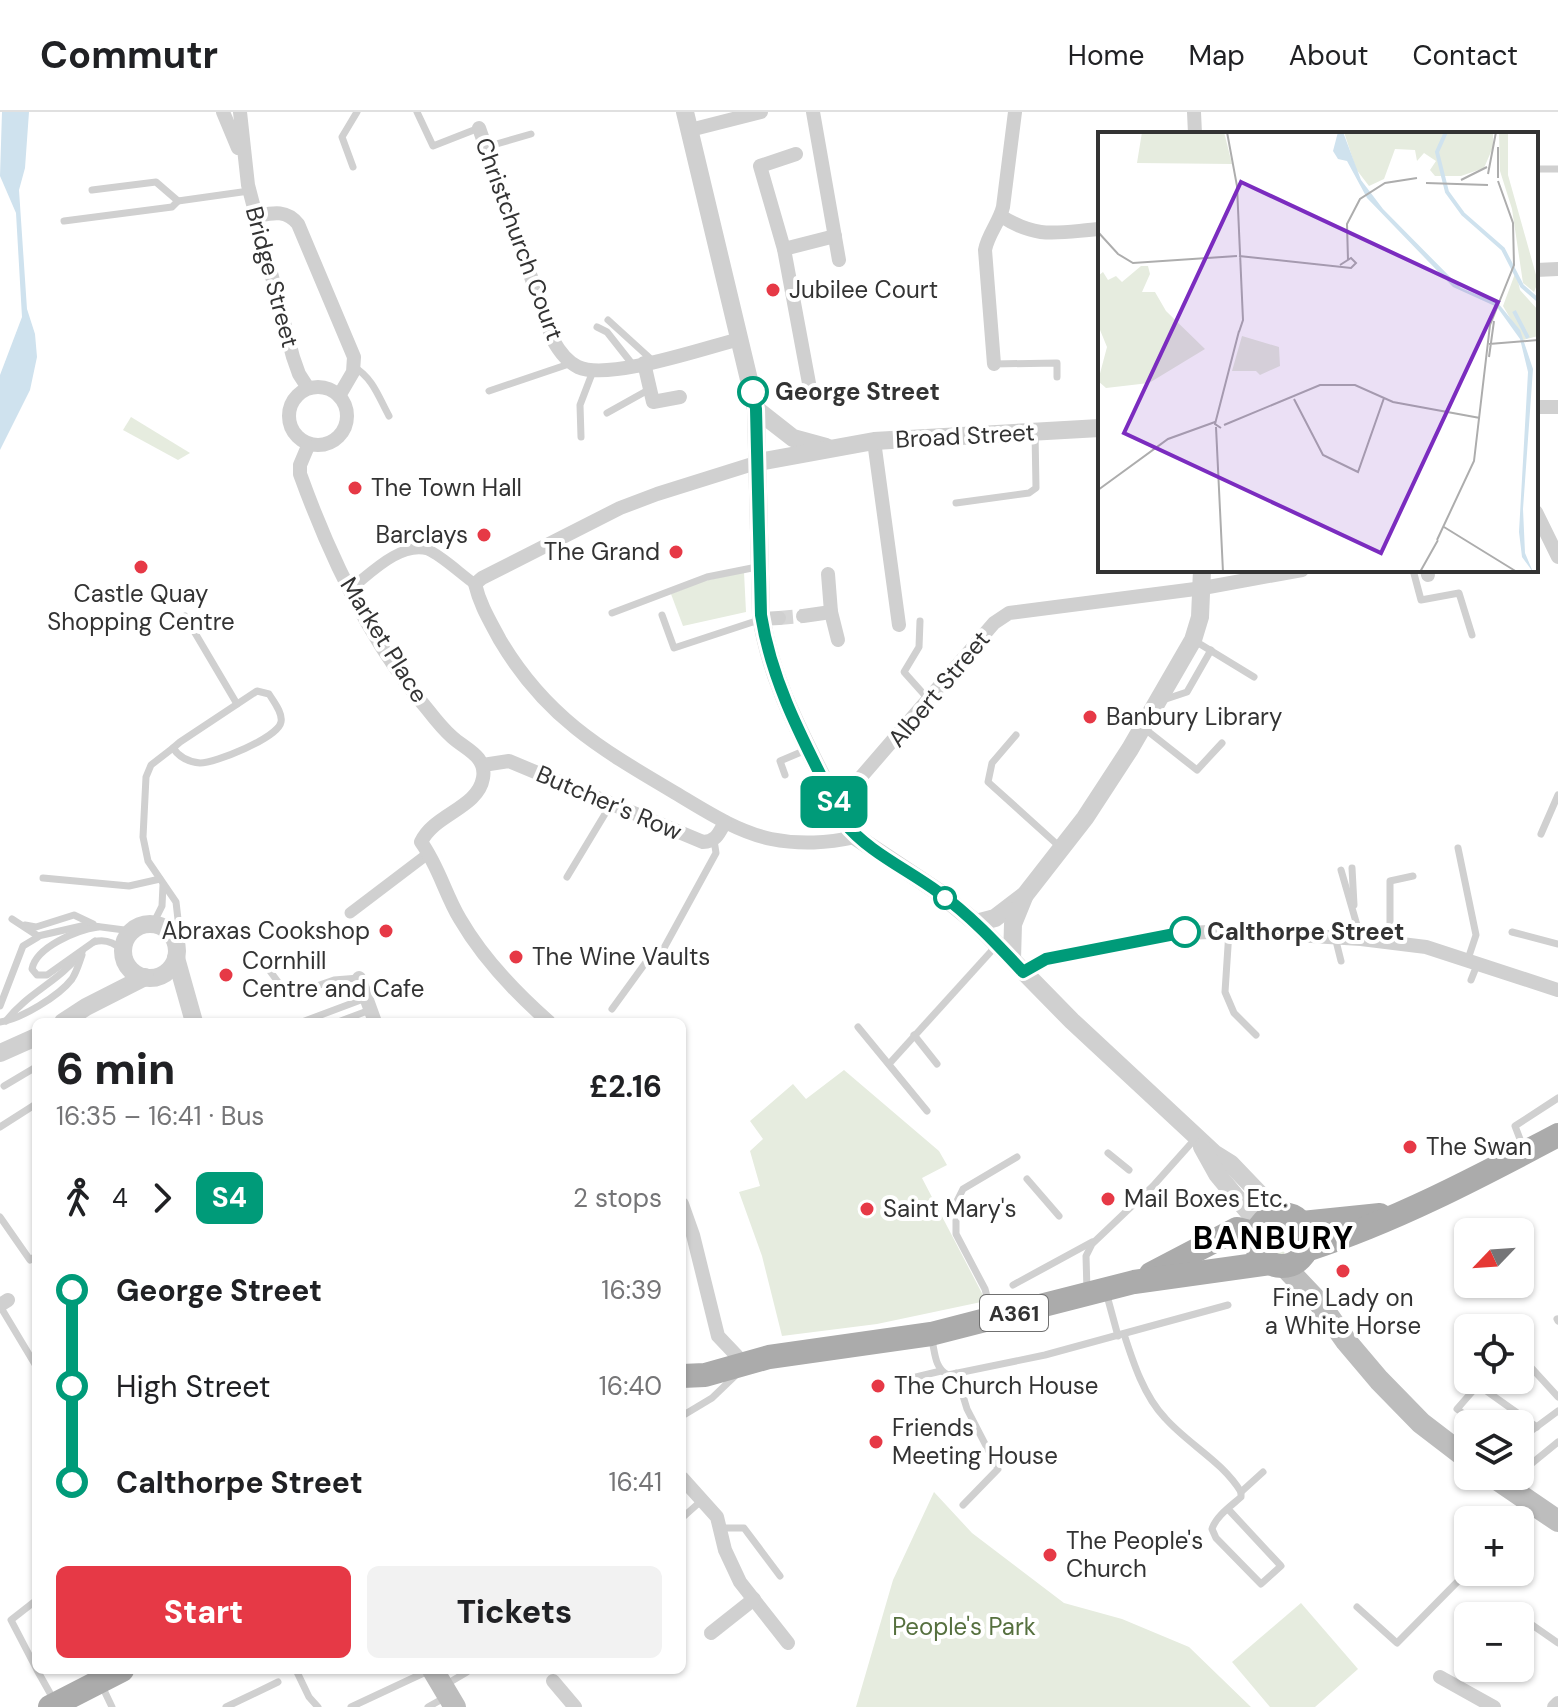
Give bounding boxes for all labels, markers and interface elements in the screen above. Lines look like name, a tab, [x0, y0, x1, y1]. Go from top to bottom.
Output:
text: Commutr	[40, 30, 218, 80]
text: Home	[1068, 37, 1144, 74]
text: Map	[1188, 37, 1245, 74]
text: About	[1289, 37, 1368, 74]
text: Contact	[1412, 37, 1518, 74]
inset map	[1098, 132, 1538, 572]
street label: Christchurch Court	[468, 133, 571, 344]
street label: Bridge Street	[239, 203, 306, 351]
place label: Jubilee Court	[789, 274, 938, 305]
marker: Jubilee Court	[764, 281, 782, 299]
place label: George Street	[775, 376, 940, 407]
marker: George Street	[738, 377, 768, 407]
street label: Broad Street	[894, 416, 1036, 455]
place label: The Town Hall	[371, 472, 522, 503]
marker: The Town Hall	[346, 479, 364, 497]
place label: Barclays	[376, 519, 468, 550]
marker: Barclays	[475, 526, 493, 544]
place label: The Grand	[544, 536, 660, 567]
marker: The Grand	[667, 543, 685, 561]
marker: Castle Quay Shopping Centre	[132, 558, 150, 576]
street label: Market Place	[334, 571, 435, 708]
place label: Castle Quay Shopping Centre	[47, 578, 235, 637]
street label: Albert Street	[881, 624, 996, 753]
place label: Banbury Library	[1106, 701, 1282, 732]
marker: Banbury Library	[1081, 708, 1099, 726]
street label: Butcher's Row	[532, 758, 687, 847]
line badge: S4	[798, 776, 870, 828]
text: S4	[816, 783, 852, 820]
unlabelled marker	[934, 887, 956, 909]
place label: Abraxas Cookshop	[162, 915, 370, 946]
place label: Calthorpe Street	[1207, 916, 1404, 947]
marker: Calthorpe Street	[1170, 917, 1200, 947]
marker: Abraxas Cookshop	[377, 922, 395, 940]
place label: The Wine Vaults	[532, 941, 710, 972]
place label: Cornhill Centre and Cafe	[242, 945, 424, 1004]
marker: The Wine Vaults	[507, 948, 525, 966]
marker: Cornhill Centre and Cafe	[217, 966, 235, 984]
text: 6 min	[56, 1040, 175, 1098]
text: £2.16	[589, 1067, 662, 1106]
text: 16:35 – 16:41 · Bus	[56, 1099, 264, 1133]
place label: The Swan	[1426, 1131, 1532, 1162]
marker: The Swan	[1401, 1138, 1419, 1156]
icon: walk	[56, 1176, 100, 1220]
icon: forward	[140, 1176, 184, 1220]
text: S4	[212, 1179, 247, 1216]
text: 4	[112, 1181, 128, 1215]
text: 2 stops	[573, 1181, 662, 1215]
place label: Mail Boxes Etc.	[1124, 1183, 1288, 1214]
marker: Mail Boxes Etc.	[1099, 1190, 1117, 1208]
place label: Saint Mary's	[883, 1193, 1017, 1224]
marker: Saint Mary's	[858, 1200, 876, 1218]
district label: BANBURY	[1193, 1217, 1355, 1259]
north arrow	[1454, 1218, 1534, 1298]
map controls	[1454, 1218, 1534, 1682]
marker: Fine Lady on a White Horse	[1334, 1262, 1352, 1280]
text: George Street	[116, 1271, 322, 1310]
text: 16:39	[601, 1273, 662, 1307]
place label: Fine Lady on a White Horse	[1265, 1282, 1421, 1341]
road number: A361	[980, 1295, 1048, 1331]
button: locate	[1454, 1314, 1534, 1394]
text: High Street	[116, 1367, 271, 1406]
text: 16:40	[599, 1369, 662, 1403]
place label: The Church House	[894, 1370, 1098, 1401]
marker: The Church House	[869, 1377, 887, 1395]
button: layers	[1454, 1410, 1534, 1490]
place label: Friends Meeting House	[892, 1412, 1058, 1471]
marker: Friends Meeting House	[867, 1433, 885, 1451]
text: Calthorpe Street	[116, 1463, 363, 1502]
text: 16:41	[608, 1465, 662, 1499]
button: +	[1454, 1506, 1534, 1586]
place label: The People's Church	[1066, 1525, 1203, 1584]
marker: The People's Church	[1041, 1546, 1059, 1564]
button: Start	[56, 1566, 351, 1658]
button: Tickets	[367, 1566, 662, 1658]
button: −	[1454, 1602, 1534, 1682]
park label: People's Park	[892, 1611, 1036, 1642]

